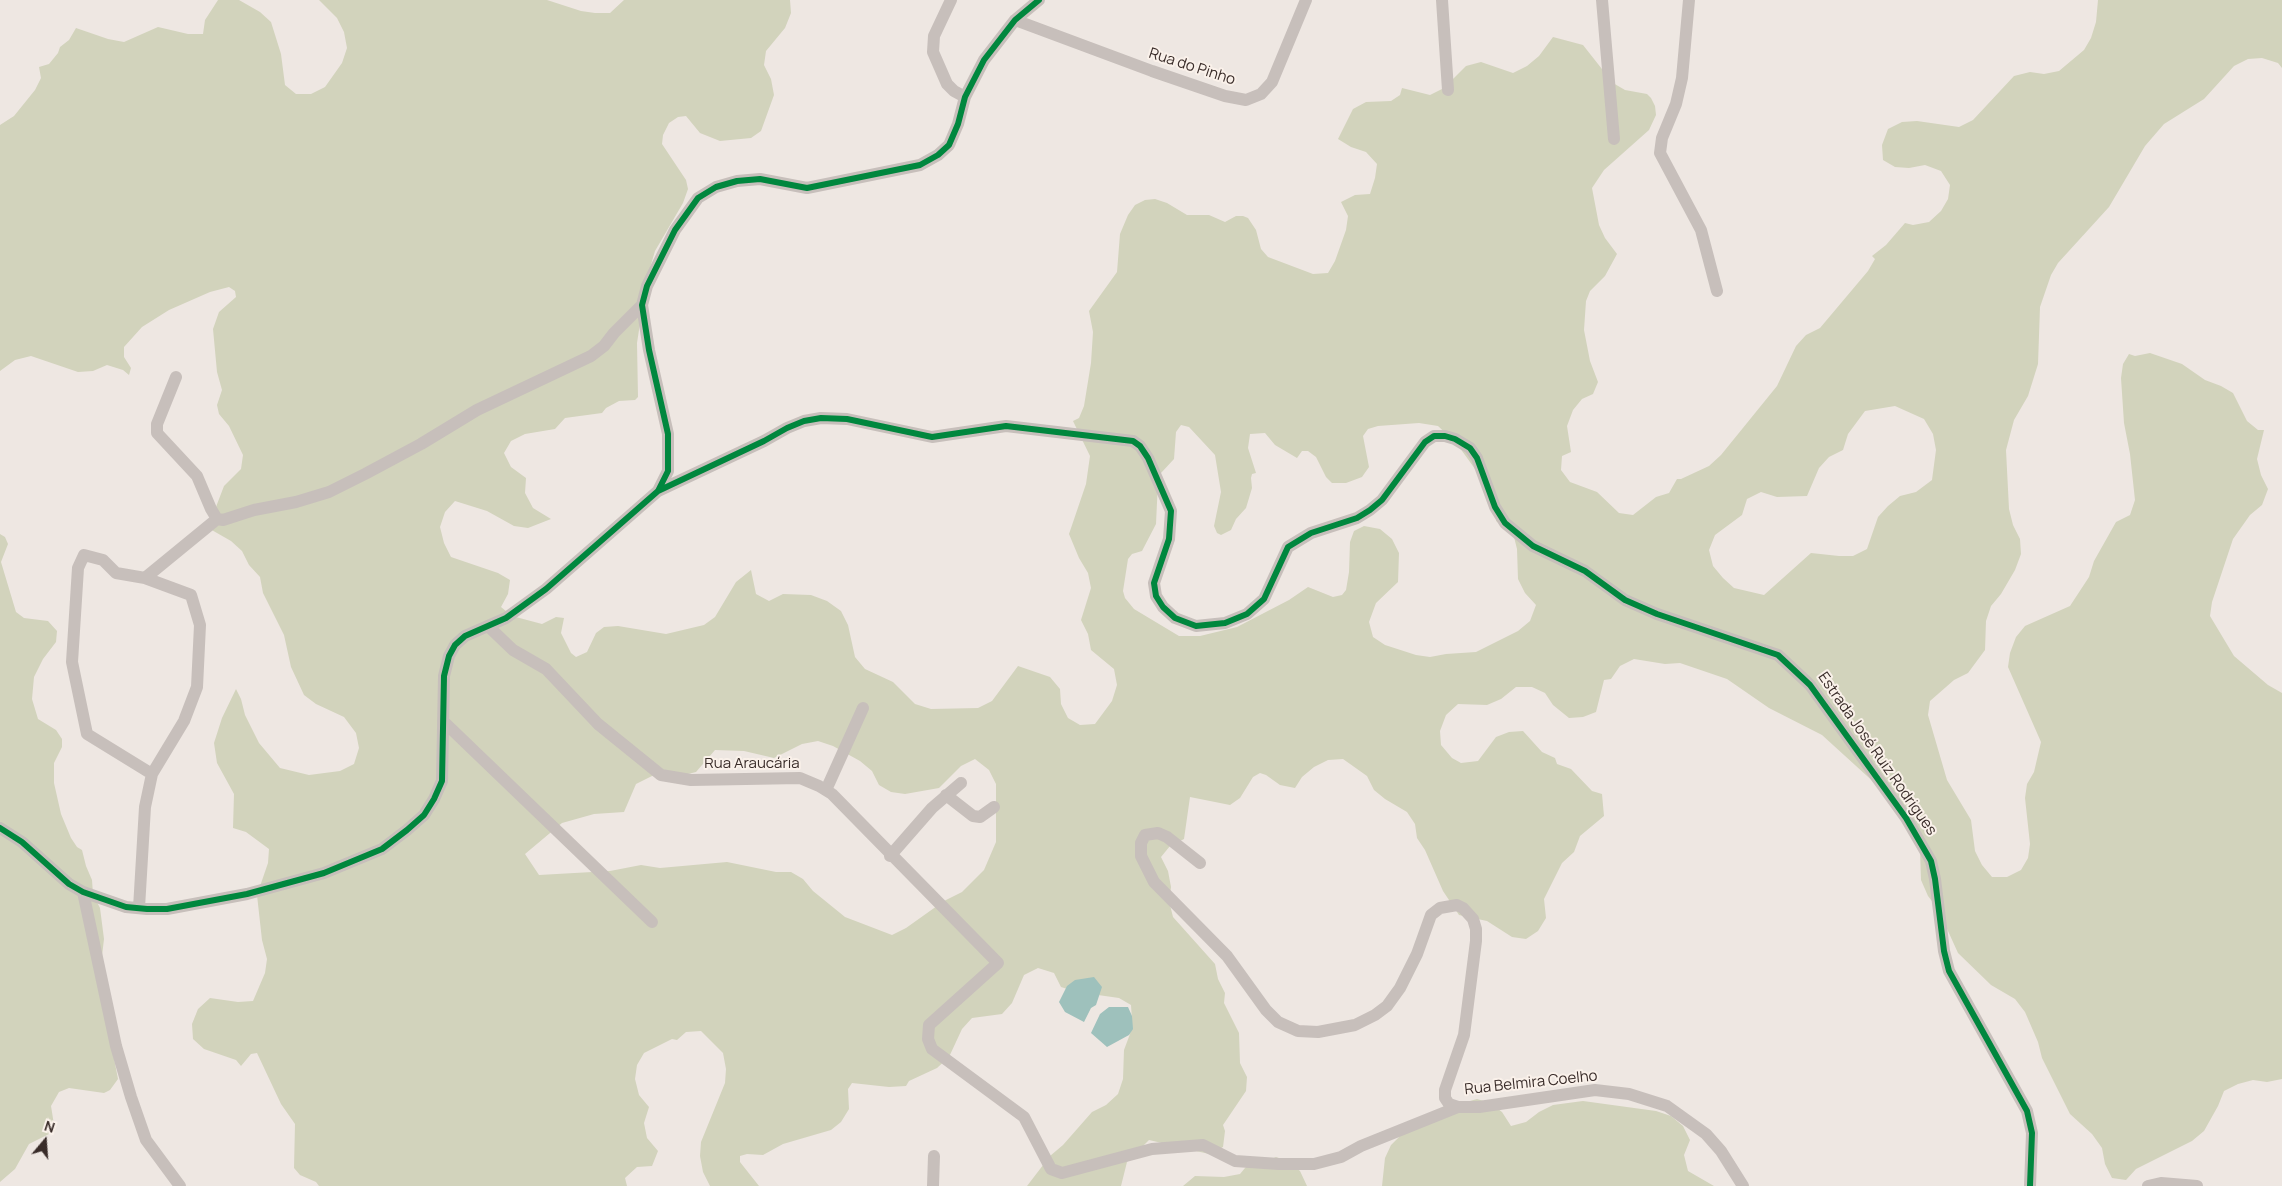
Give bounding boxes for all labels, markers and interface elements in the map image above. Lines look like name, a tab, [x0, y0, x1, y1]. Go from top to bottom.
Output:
street label: Rua do Pinho	[1147, 45, 1237, 89]
street label: Estrada José Ruiz Rodrigues	[1814, 669, 1940, 839]
street label: Rua Araucária	[704, 755, 800, 773]
street label: Rua Belmira Coelho	[1464, 1067, 1598, 1099]
north arrow	[20, 1116, 70, 1166]
text: N	[42, 1116, 58, 1137]

